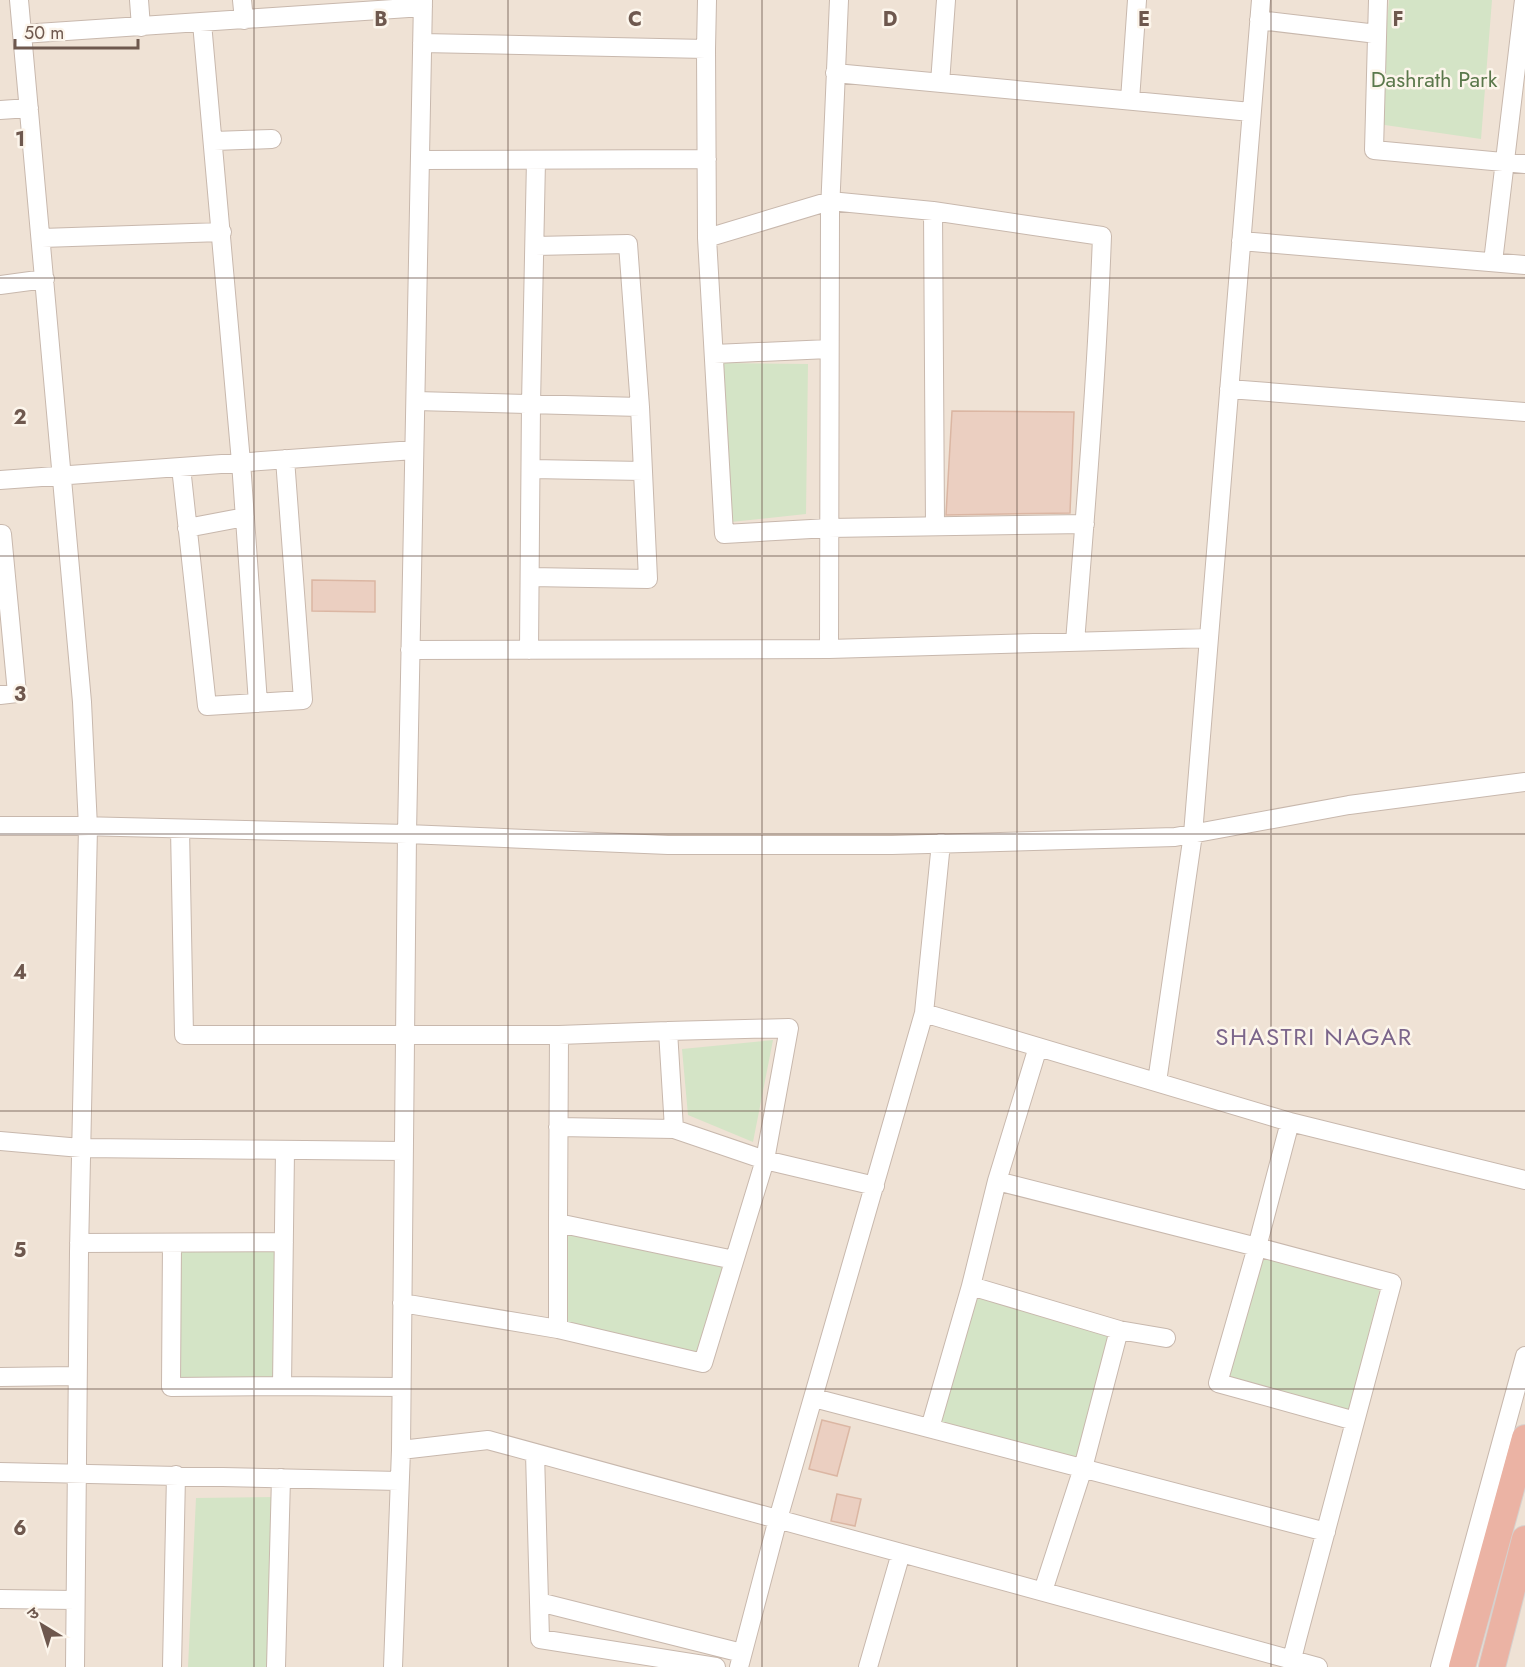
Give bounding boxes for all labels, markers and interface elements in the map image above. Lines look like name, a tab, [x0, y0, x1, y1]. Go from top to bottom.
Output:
text: B	[374, 5, 388, 34]
text: C	[628, 5, 642, 34]
text: D	[883, 5, 897, 34]
text: E	[1138, 5, 1150, 34]
text: F	[1392, 5, 1404, 34]
scale bar	[15, 12, 138, 50]
text: 50 m	[24, 20, 64, 46]
park label: Dashrath Park	[1371, 63, 1498, 95]
text: 1	[15, 125, 25, 154]
text: 2	[13, 403, 27, 432]
text: 3	[14, 680, 26, 709]
text: 4	[13, 958, 27, 987]
district label: SHASTRI NAGAR	[1215, 1019, 1413, 1054]
text: 5	[14, 1236, 27, 1265]
text: 6	[13, 1514, 27, 1543]
north arrow	[12, 1595, 72, 1655]
text: उ	[22, 1601, 44, 1626]

